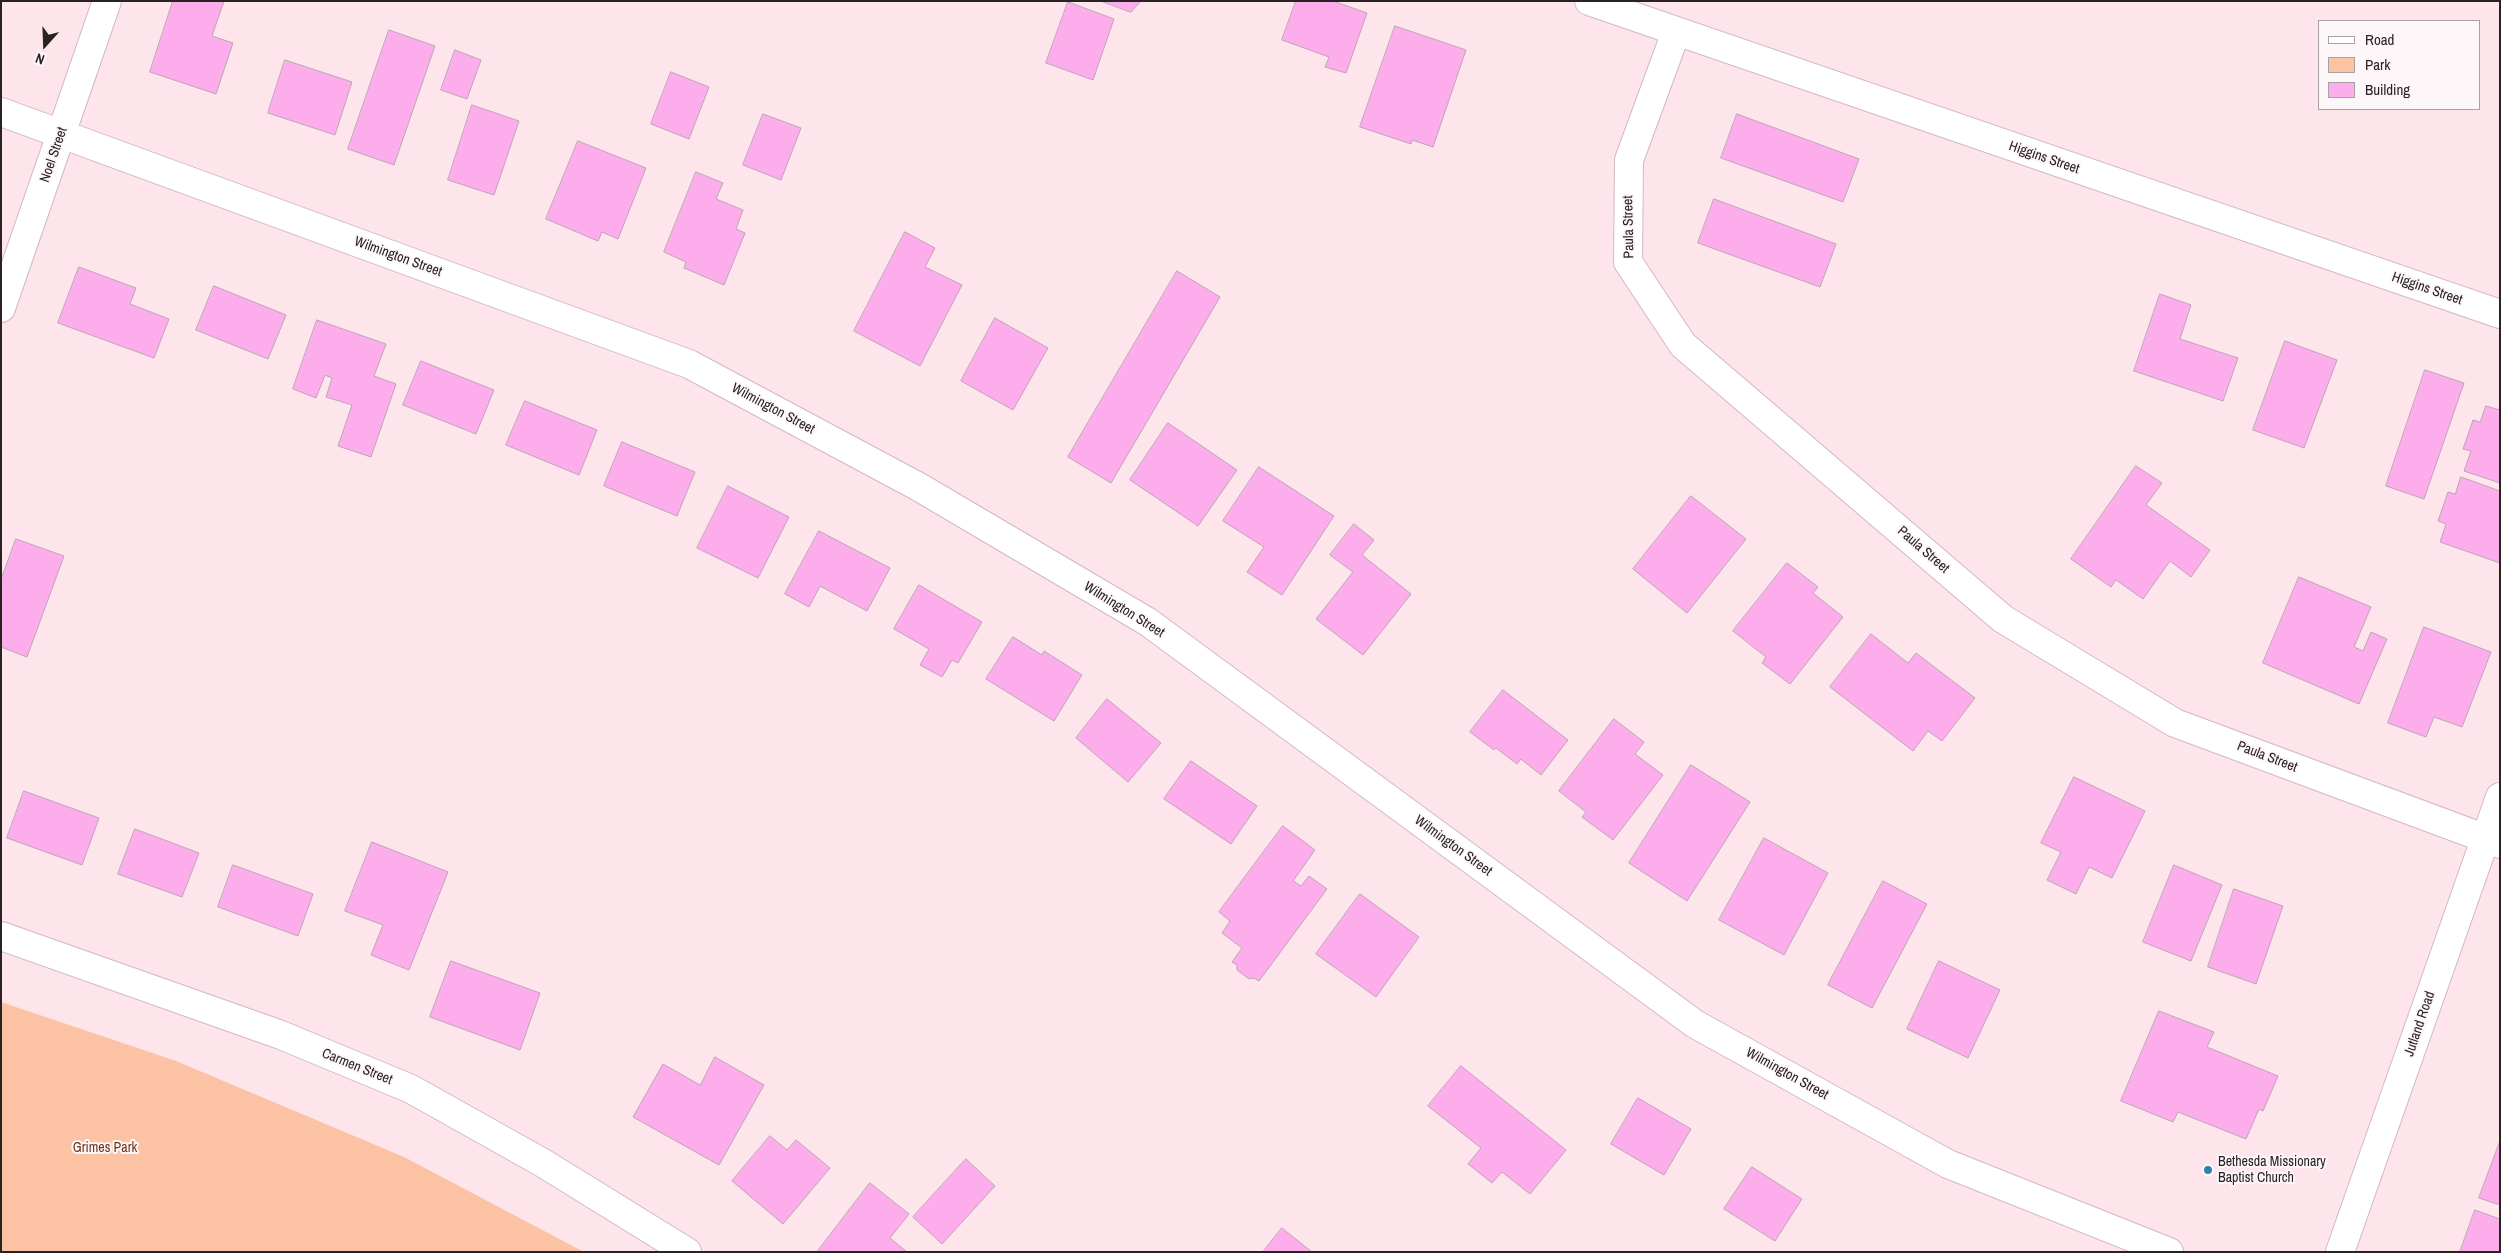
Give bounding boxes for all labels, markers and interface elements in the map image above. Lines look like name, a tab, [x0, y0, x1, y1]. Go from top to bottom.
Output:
north arrow	[20, 20, 70, 70]
legend	[2318, 20, 2481, 110]
text: Road	[2365, 29, 2394, 50]
text: N	[33, 49, 47, 69]
text: Park	[2365, 54, 2390, 75]
text: Building	[2365, 79, 2410, 100]
street label: Noel Street	[37, 125, 71, 185]
street label: Higgins Street	[2007, 138, 2081, 178]
street label: Paula Street	[1620, 195, 1638, 259]
street label: Wilmington Street	[352, 233, 444, 281]
street label: Higgins Street	[2390, 269, 2464, 309]
street label: Wilmington Street	[728, 380, 818, 438]
street label: Paula Street	[1894, 523, 1952, 577]
street label: Wilmington Street	[1081, 579, 1167, 641]
street label: Paula Street	[2234, 738, 2300, 776]
street label: Wilmington Street	[1411, 812, 1495, 880]
street label: Jutland Road	[2401, 989, 2439, 1059]
street label: Wilmington Street	[1743, 1044, 1831, 1104]
street label: Carmen Street	[319, 1045, 395, 1089]
park label: Grimes Park	[73, 1140, 137, 1156]
place label: Bethesda Missionary Baptist Church	[2218, 1154, 2326, 1186]
marker: Bethesda Missionary Baptist Church	[2202, 1164, 2214, 1176]

